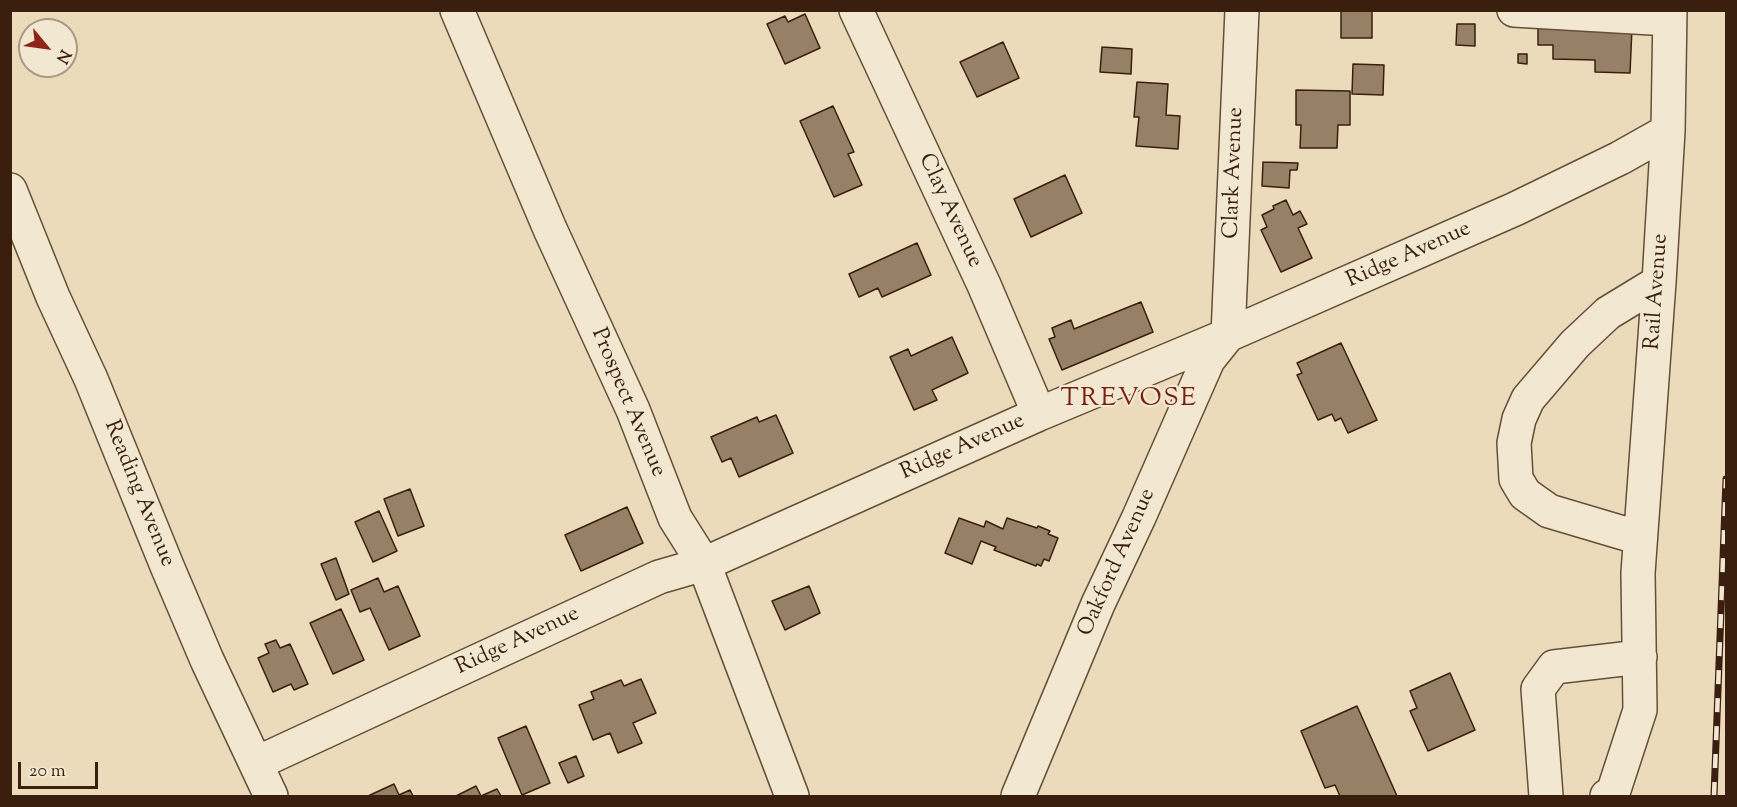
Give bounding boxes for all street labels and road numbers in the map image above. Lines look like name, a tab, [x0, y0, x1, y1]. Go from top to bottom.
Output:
street label: Clark Avenue	[1220, 107, 1250, 239]
street label: Clay Avenue	[911, 150, 987, 272]
street label: Ridge Avenue	[1343, 217, 1475, 295]
street label: Rail Avenue	[1641, 233, 1675, 351]
street label: Prospect Avenue	[584, 325, 670, 481]
street label: Ridge Avenue	[897, 409, 1029, 487]
street label: Reading Avenue	[97, 417, 179, 571]
street label: Oakford Avenue	[1074, 485, 1162, 641]
street label: Ridge Avenue	[452, 602, 584, 682]

